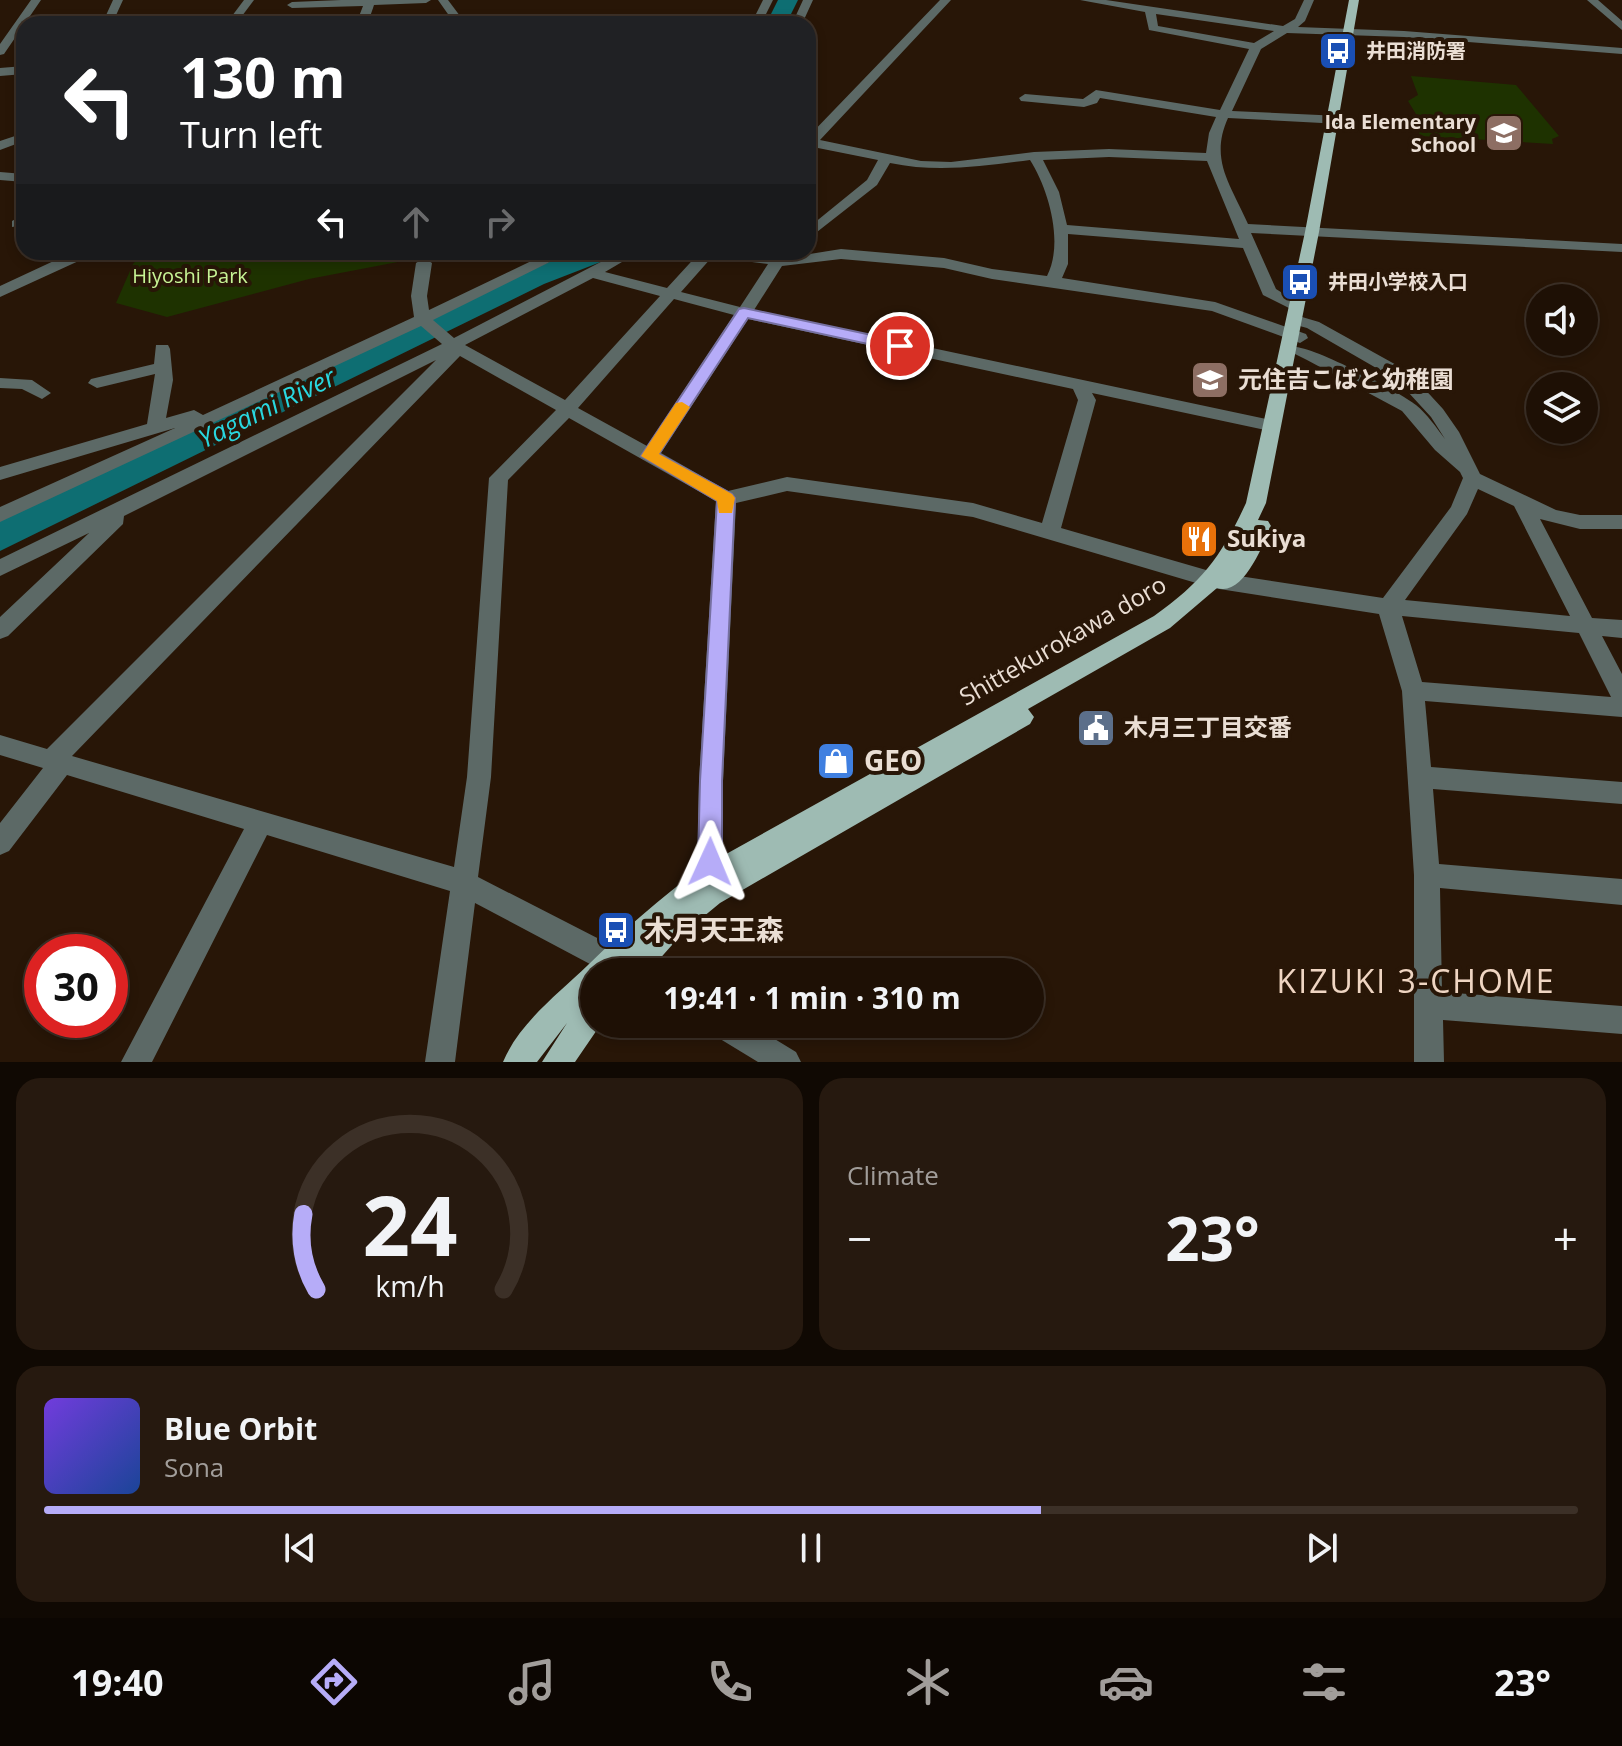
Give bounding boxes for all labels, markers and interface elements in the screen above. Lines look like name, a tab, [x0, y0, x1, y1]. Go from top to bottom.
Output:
bus stop icon: 井田消防署	[1317, 30, 1359, 72]
place label: 井田消防署	[1366, 37, 1466, 64]
text: 130 m	[180, 38, 346, 114]
icon: left	[48, 48, 152, 152]
place label: Ida Elementary School	[1325, 108, 1477, 158]
text: Turn left	[180, 110, 322, 159]
school or university icon: Ida Elementary School	[1483, 112, 1525, 154]
icon: left	[310, 200, 354, 244]
icon: ahead	[394, 200, 438, 244]
icon: right	[478, 200, 522, 244]
bus stop icon: 井田小学校入口	[1279, 261, 1321, 303]
park label: Hiyoshi Park	[132, 262, 248, 289]
place label: 井田小学校入口	[1328, 268, 1468, 295]
map controls	[1526, 284, 1598, 444]
button: sound	[1526, 284, 1598, 356]
pin	[866, 312, 934, 380]
icon: arrive	[878, 324, 922, 368]
water label: Yagami River	[192, 358, 343, 456]
school or university icon: 元住吉こばと幼稚園	[1189, 359, 1231, 401]
place label: 元住吉こばと幼稚園	[1238, 362, 1454, 395]
button: layers	[1526, 372, 1598, 444]
restaurant icon: Sukiya	[1178, 518, 1220, 560]
place label: Sukiya	[1227, 521, 1306, 554]
street label: Shittekurokawa doro	[953, 567, 1172, 712]
public building icon: 木月三丁目交番	[1075, 707, 1117, 749]
place label: 木月三丁目交番	[1124, 710, 1292, 743]
shop icon: GEO	[815, 740, 857, 782]
place label: GEO	[864, 741, 922, 779]
position arrow	[668, 820, 752, 904]
bus stop icon: 木月天王森	[595, 909, 637, 951]
place label: 木月天王森	[644, 910, 784, 948]
speed limit sign: 30	[24, 934, 128, 1038]
district label: KIZUKI 3-CHOME	[1277, 959, 1555, 1002]
text: 19:41 · 1 min · 310 m	[663, 977, 961, 1018]
text: Climate	[847, 1157, 939, 1193]
text: 24	[362, 1167, 457, 1280]
text: 23°	[1165, 1197, 1260, 1279]
text: −	[847, 1208, 872, 1268]
text: +	[1553, 1208, 1578, 1268]
text: km/h	[375, 1266, 444, 1305]
text: Blue Orbit	[164, 1408, 317, 1449]
text: Sona	[164, 1449, 224, 1485]
icon: previous	[278, 1526, 322, 1570]
icon: pause	[789, 1526, 833, 1570]
icon: next	[1300, 1526, 1344, 1570]
icon: directions	[306, 1654, 362, 1710]
icon: music	[504, 1654, 560, 1710]
icon: phone	[702, 1654, 758, 1710]
icon: climate	[900, 1654, 956, 1710]
icon: car	[1098, 1654, 1154, 1710]
icon: filters	[1296, 1654, 1352, 1710]
text: 19:40	[71, 1658, 164, 1707]
text: 23°	[1494, 1658, 1551, 1707]

